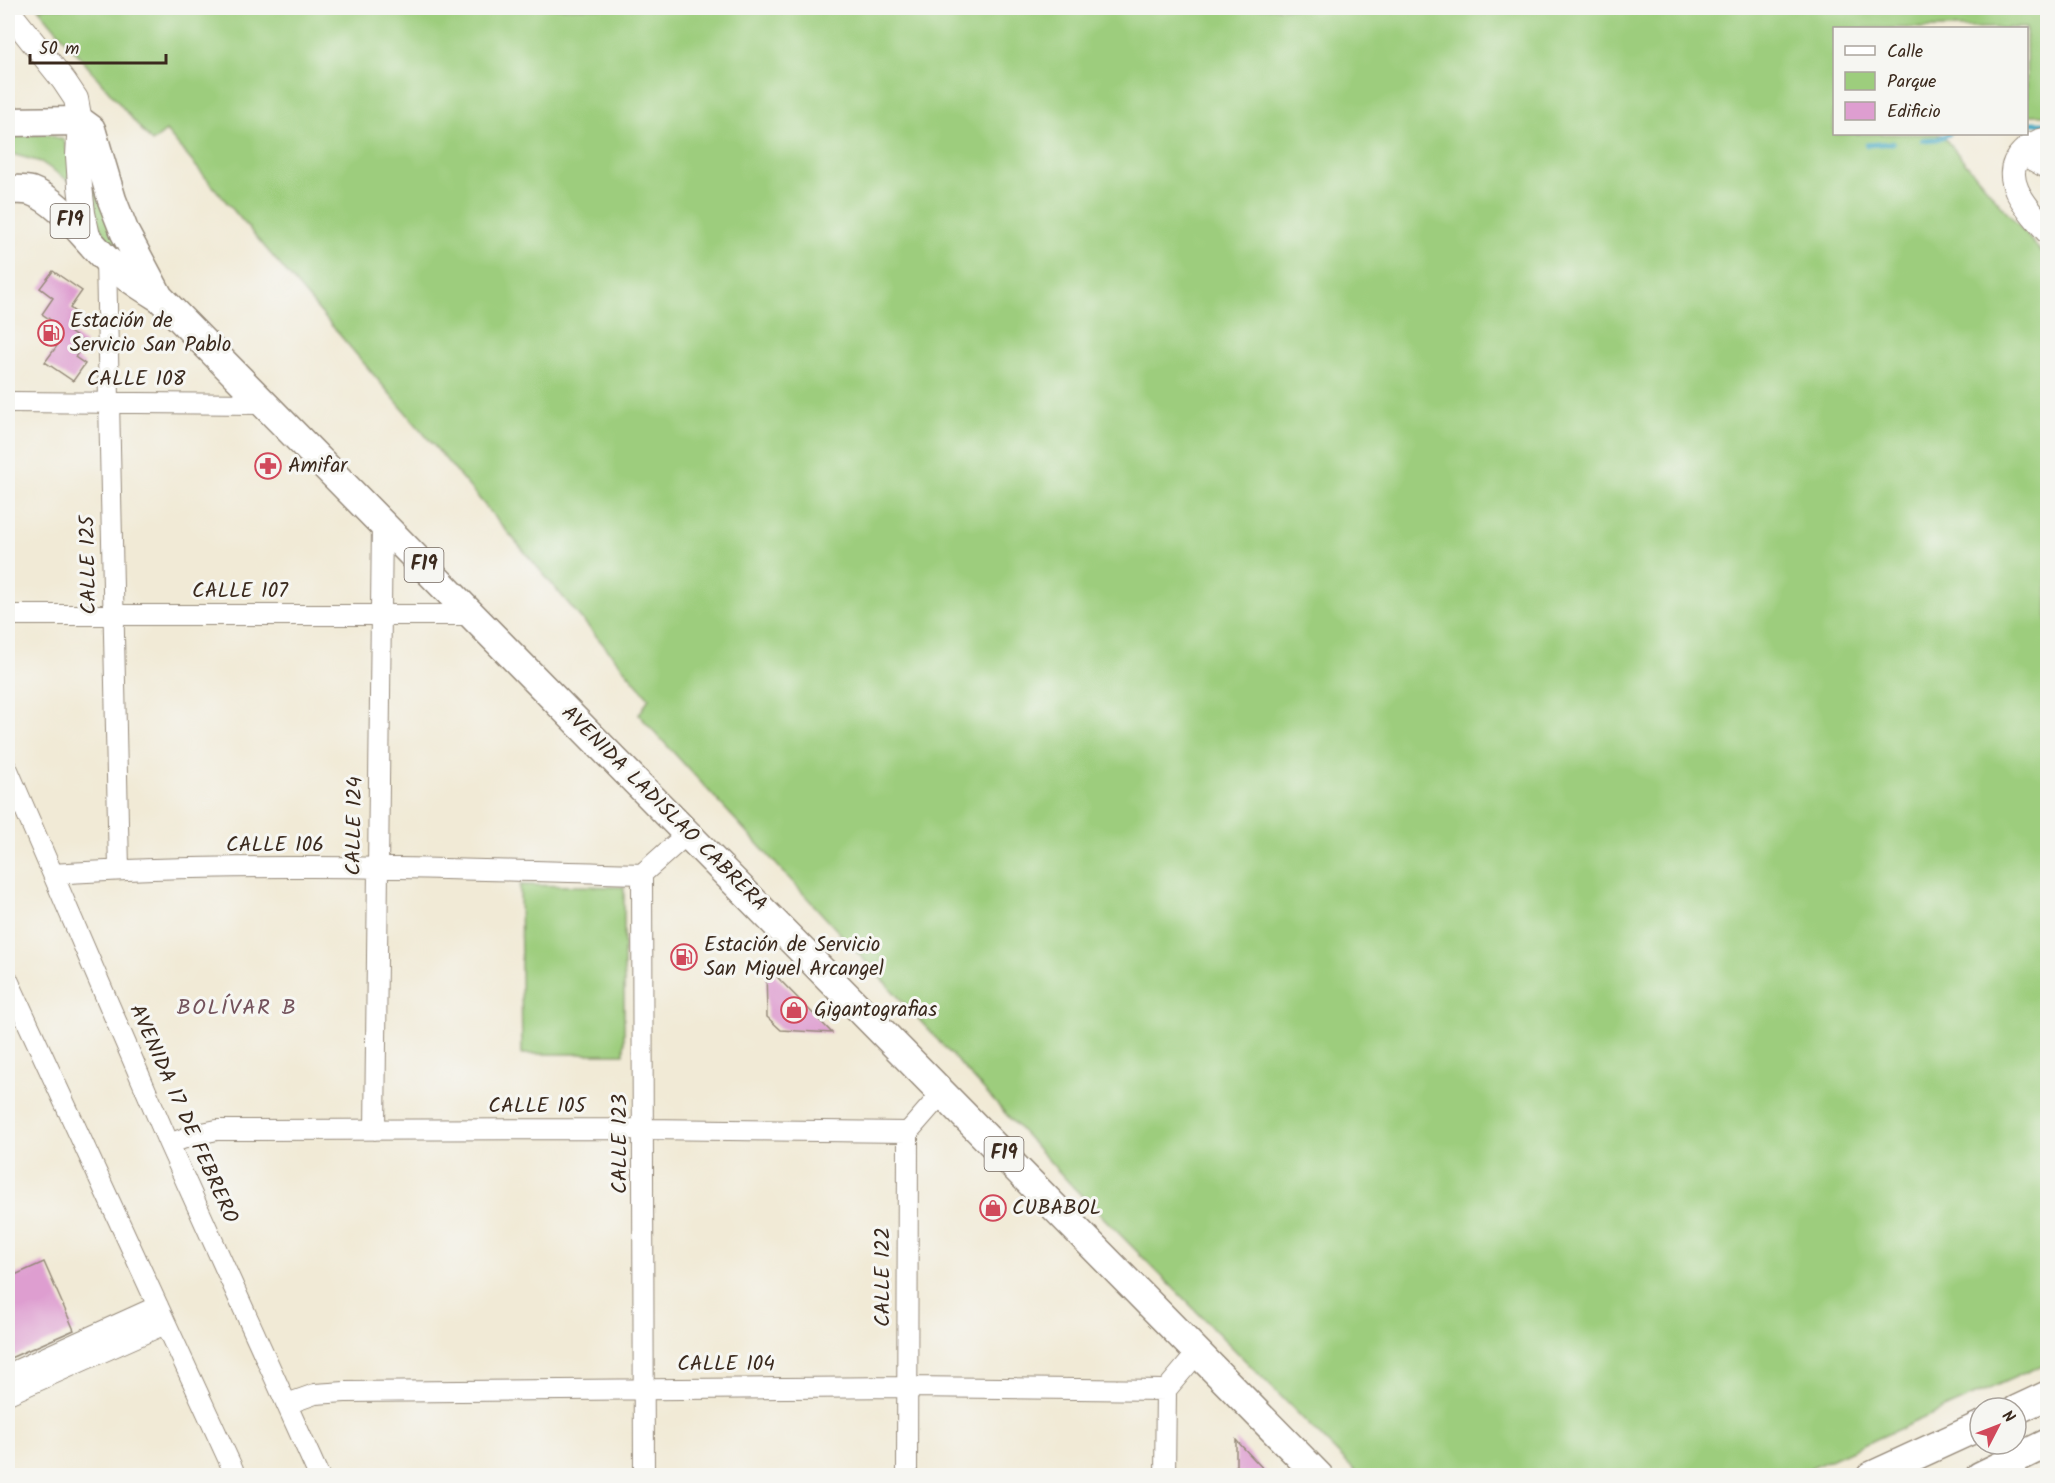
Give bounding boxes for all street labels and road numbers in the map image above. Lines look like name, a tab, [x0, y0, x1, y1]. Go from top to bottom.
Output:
road number: F19	[50, 204, 90, 238]
street label: CALLE 108	[87, 363, 186, 396]
street label: CALLE 125	[72, 513, 106, 615]
road number: F19	[404, 548, 444, 582]
street label: CALLE 107	[192, 575, 289, 608]
street label: AVENIDA LADISLAO CABRERA	[553, 698, 775, 920]
street label: CALLE 124	[338, 776, 372, 876]
street label: CALLE 106	[226, 829, 324, 862]
street label: AVENIDA 17 DE FEBRERO	[120, 999, 246, 1229]
street label: CALLE 105	[488, 1090, 587, 1123]
street label: CALLE 123	[604, 1094, 637, 1194]
road number: F19	[984, 1137, 1024, 1171]
street label: CALLE 122	[867, 1227, 900, 1327]
street label: CALLE 104	[677, 1348, 775, 1381]

